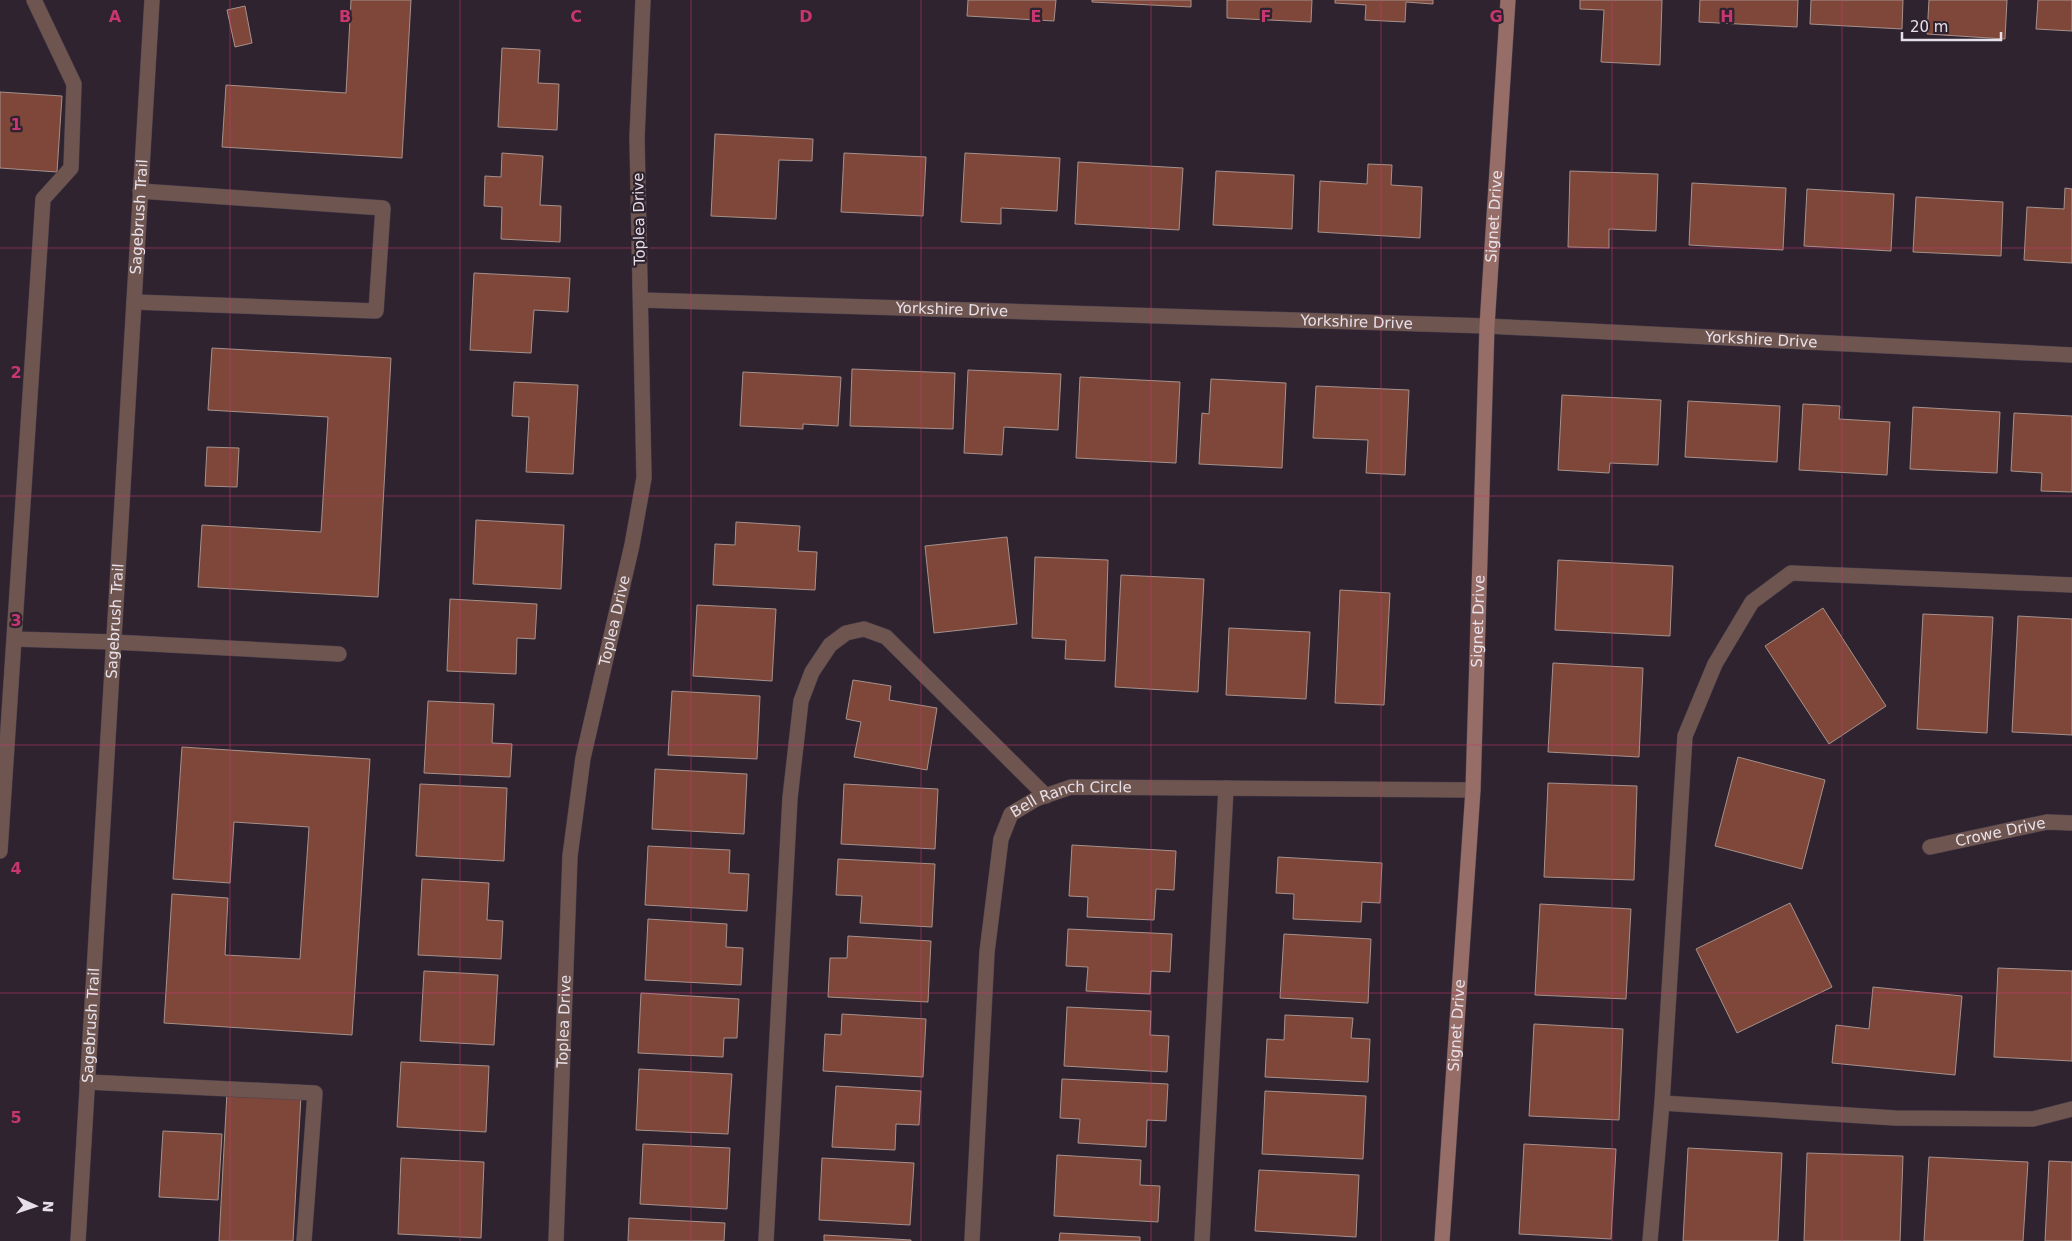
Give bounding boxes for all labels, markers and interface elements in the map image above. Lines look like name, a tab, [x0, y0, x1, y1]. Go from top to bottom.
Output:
text: A	[109, 7, 122, 26]
text: B	[339, 7, 351, 26]
text: C	[570, 7, 582, 26]
text: D	[799, 7, 813, 26]
text: E	[1031, 7, 1041, 26]
text: F	[1261, 7, 1271, 26]
text: G	[1489, 7, 1503, 26]
text: H	[1720, 7, 1734, 26]
scale bar	[1902, 10, 2001, 42]
text: 20 m	[1910, 18, 1948, 36]
text: 1	[10, 115, 22, 134]
street label: Sagebrush Trail	[127, 159, 151, 275]
street label: Signet Drive	[1482, 170, 1506, 263]
street label: Toplea Drive	[629, 173, 649, 266]
street label: Yorkshire Drive	[894, 299, 1008, 320]
street label: Yorkshire Drive	[1299, 311, 1413, 333]
street label: Yorkshire Drive	[1704, 328, 1818, 351]
text: 2	[10, 363, 22, 382]
street label: Sagebrush Trail	[103, 563, 127, 679]
street label: Toplea Drive	[595, 573, 634, 669]
street label: Signet Drive	[1468, 575, 1488, 668]
text: 3	[10, 611, 22, 630]
street label: Bell Ranch Circle	[1007, 778, 1132, 821]
street label: Crowe Drive	[1954, 814, 2047, 850]
text: 4	[10, 859, 22, 878]
street label: Sagebrush Trail	[78, 967, 103, 1084]
street label: Toplea Drive	[553, 974, 575, 1069]
street label: Signet Drive	[1445, 979, 1469, 1072]
text: 5	[10, 1108, 22, 1127]
north arrow	[10, 1181, 60, 1231]
text: N	[40, 1200, 56, 1213]

